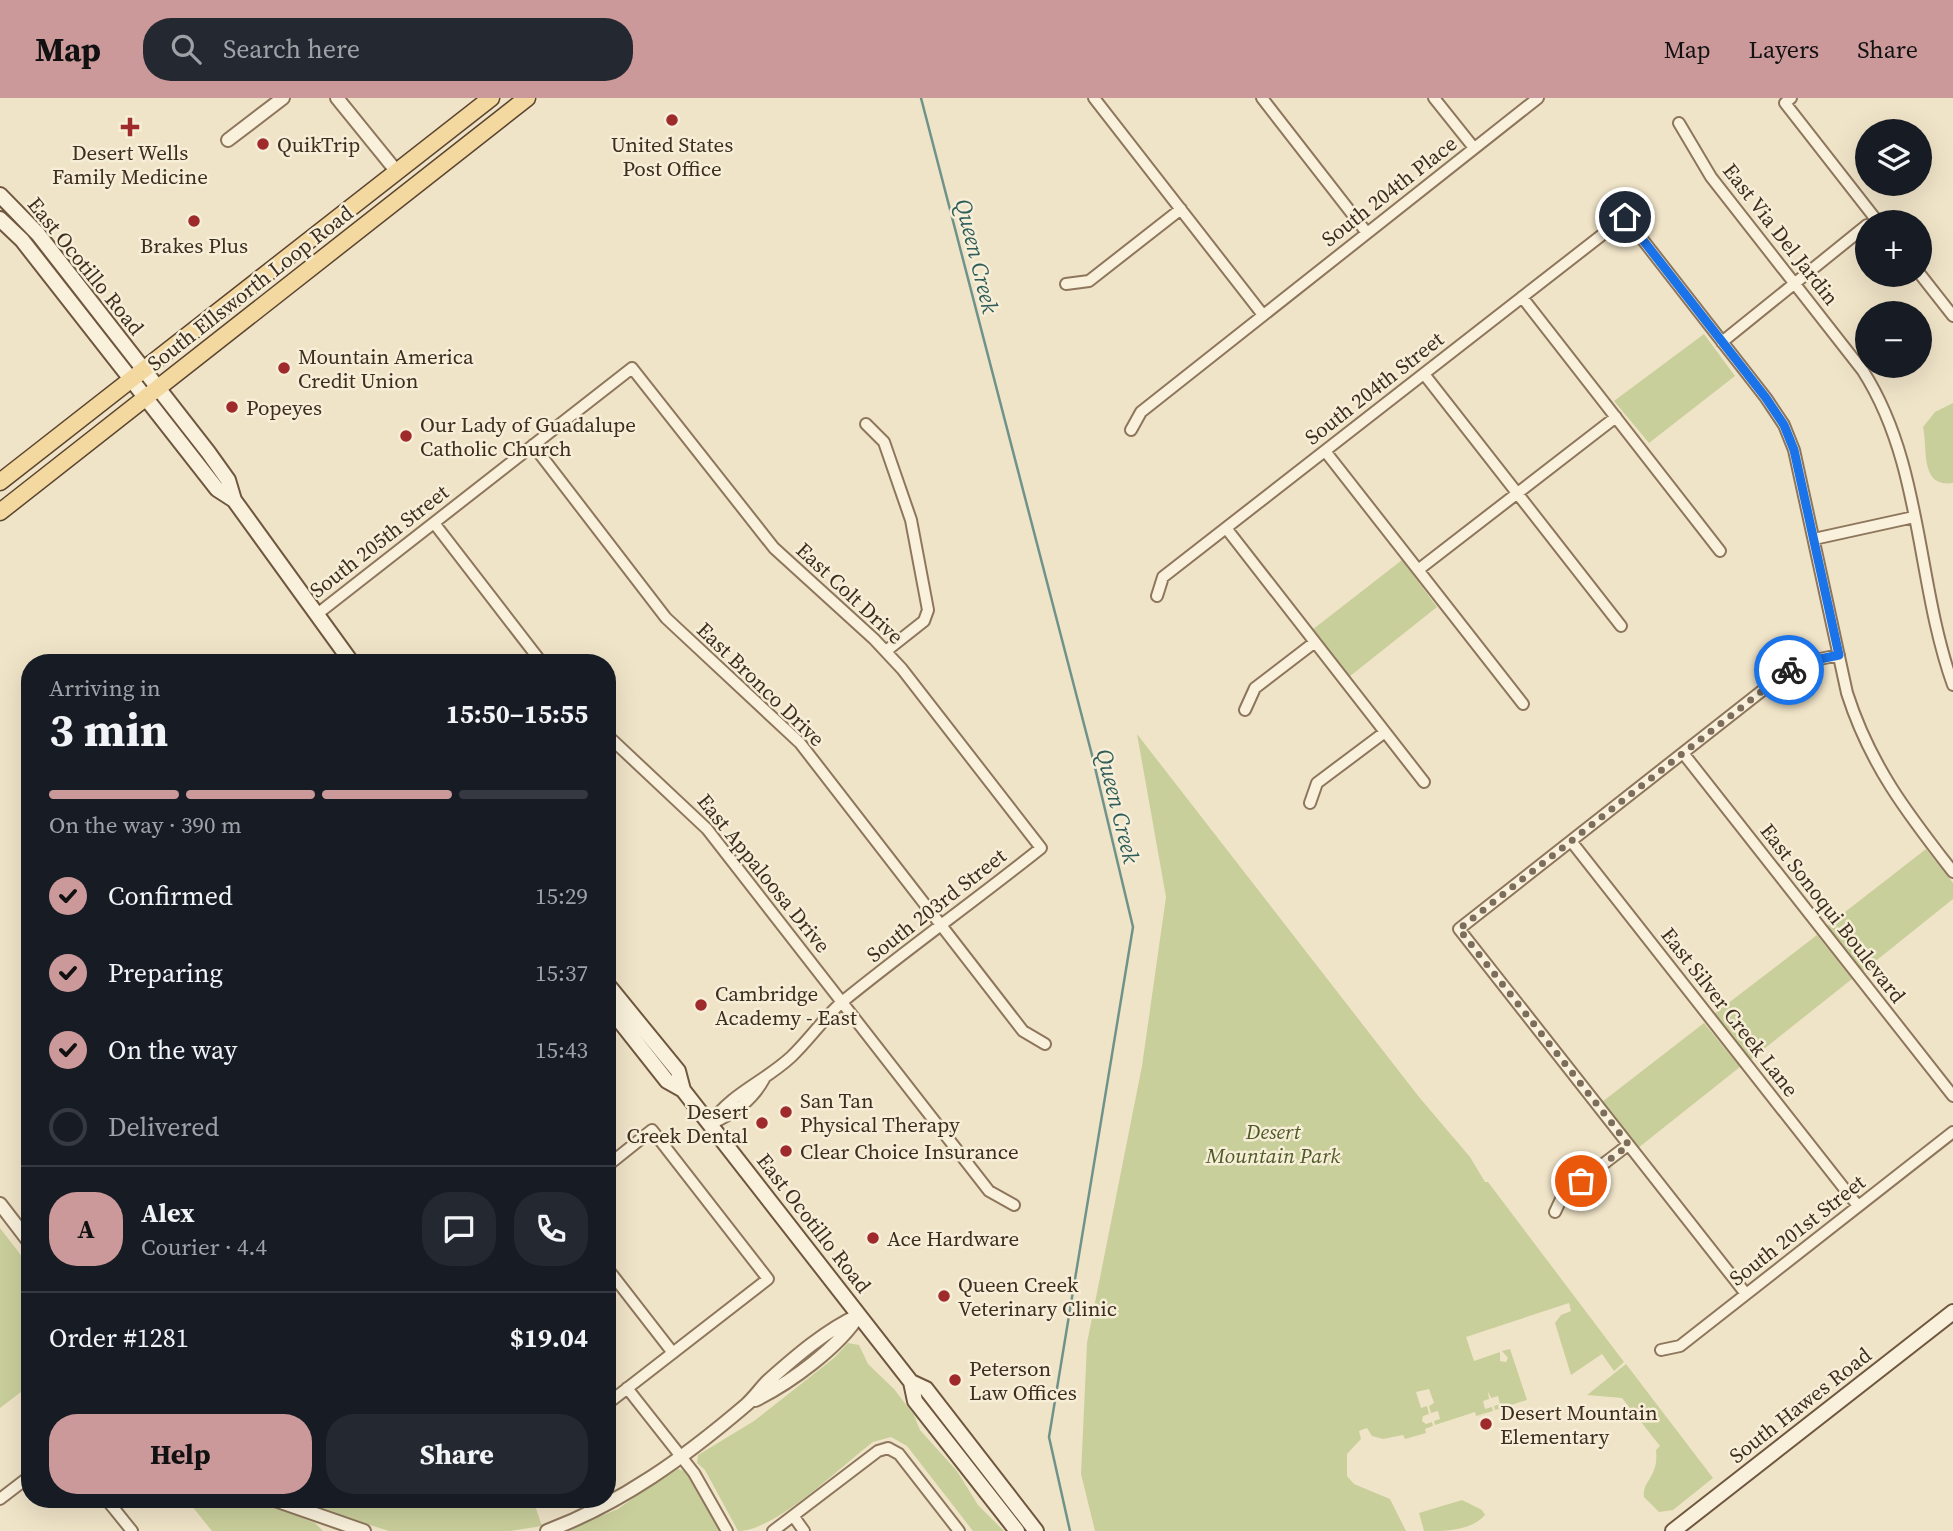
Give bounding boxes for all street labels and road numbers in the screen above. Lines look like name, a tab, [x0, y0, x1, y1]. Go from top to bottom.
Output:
street label: South 204th Place	[1315, 129, 1463, 253]
street label: East Via Del Jardin	[1716, 157, 1846, 311]
street label: East Ocotillo Road	[21, 191, 151, 341]
street label: South Ellsworth Loop Road	[141, 198, 359, 378]
street label: South 204th Street	[1299, 325, 1450, 451]
street label: South 205th Street	[304, 478, 455, 604]
street label: East Colt Drive	[790, 536, 910, 650]
street label: East Bronco Drive	[691, 615, 831, 753]
street label: East Appaloosa Drive	[691, 787, 837, 959]
street label: East Sonoqui Boulevard	[1754, 817, 1912, 1009]
street label: South 203rd Street	[860, 841, 1012, 969]
street label: East Silver Creek Lane	[1655, 921, 1805, 1103]
street label: East Ocotillo Road	[750, 1147, 878, 1299]
street label: South 201st Street	[1723, 1168, 1871, 1292]
street label: South Hawes Road	[1723, 1340, 1877, 1470]

